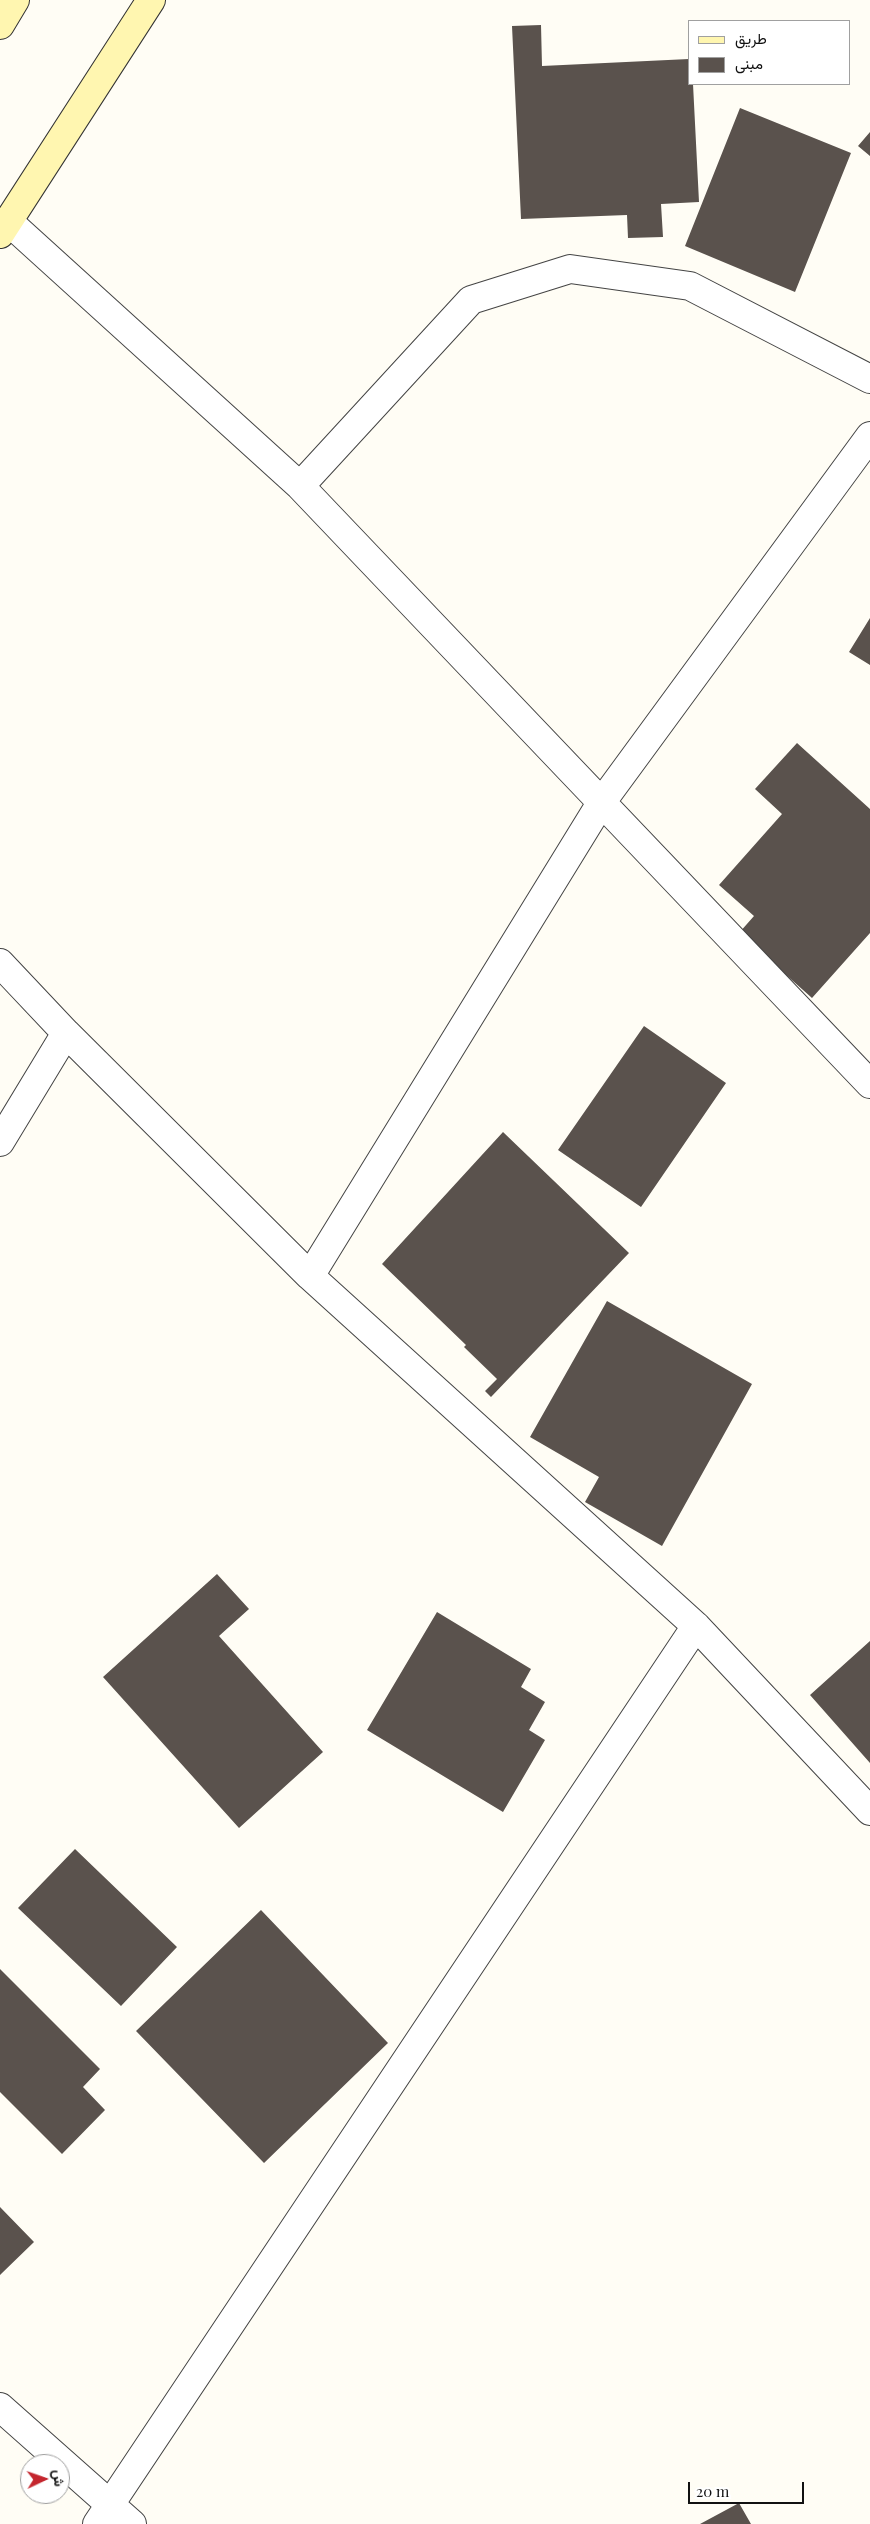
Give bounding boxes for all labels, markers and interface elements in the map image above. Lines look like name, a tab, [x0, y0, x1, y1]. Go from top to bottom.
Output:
legend	[688, 20, 850, 85]
text: طريق	[735, 28, 767, 48]
text: مبنى	[735, 53, 763, 73]
north arrow	[20, 2454, 70, 2504]
text: ش	[50, 2469, 69, 2487]
scale bar	[690, 2472, 806, 2504]
text: 20 m	[696, 2481, 729, 2501]

